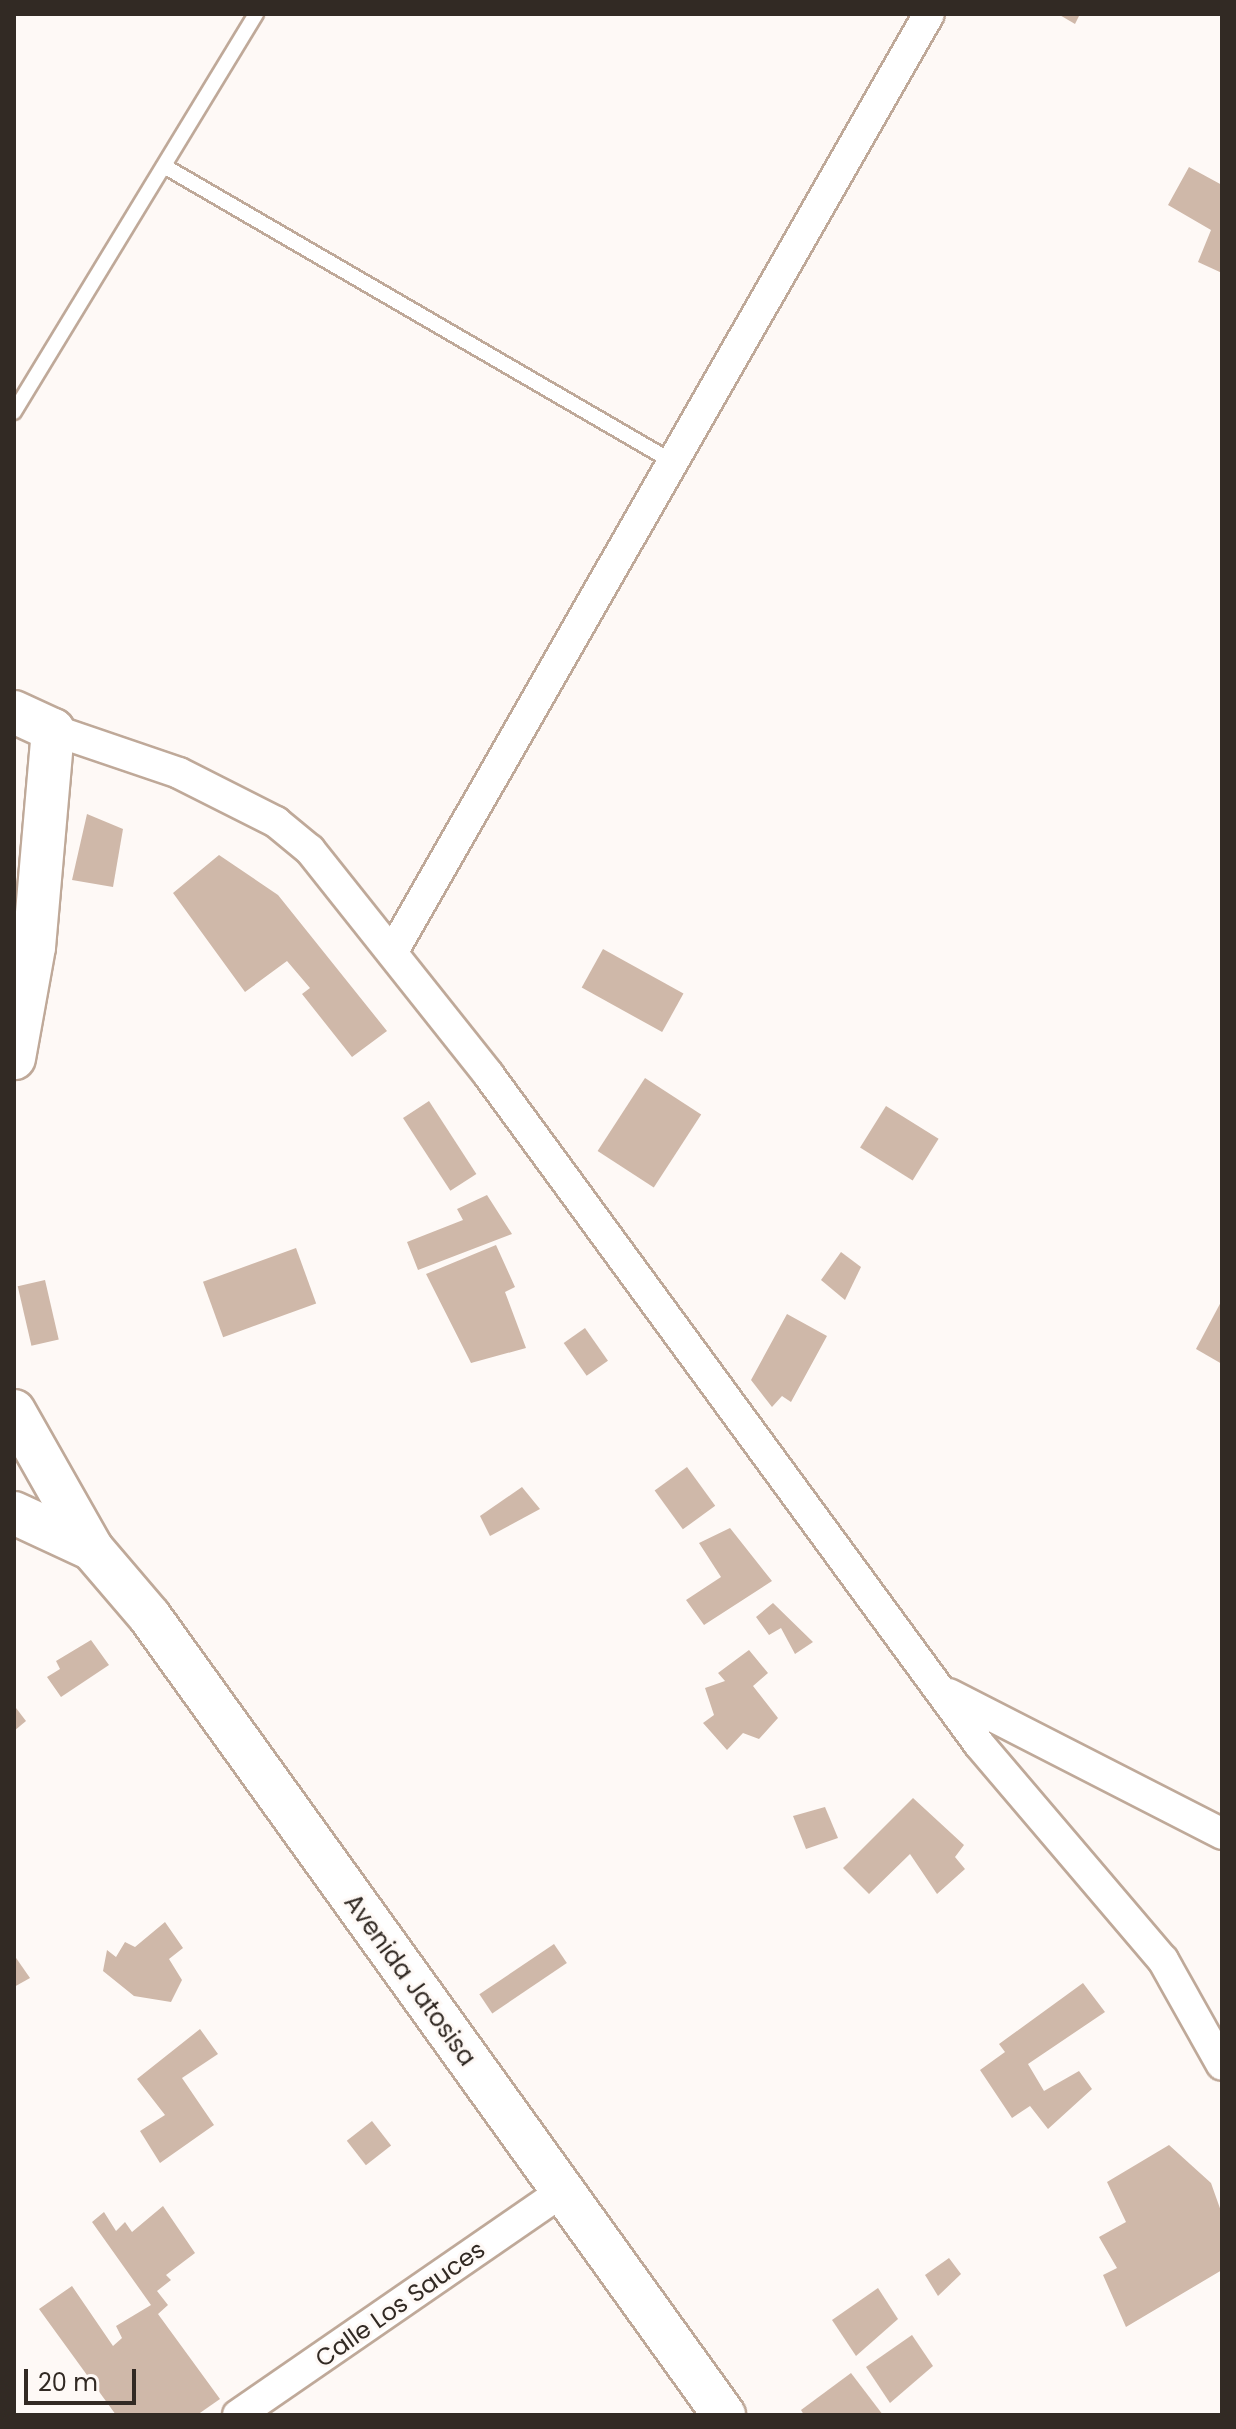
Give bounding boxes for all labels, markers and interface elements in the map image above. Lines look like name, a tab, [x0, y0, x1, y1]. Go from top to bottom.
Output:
street label: Avenida Jatosisa	[338, 1889, 482, 2071]
street label: Calle Los Sauces	[310, 2235, 490, 2373]
scale bar	[28, 2353, 140, 2403]
text: 20 m	[38, 2366, 98, 2399]

